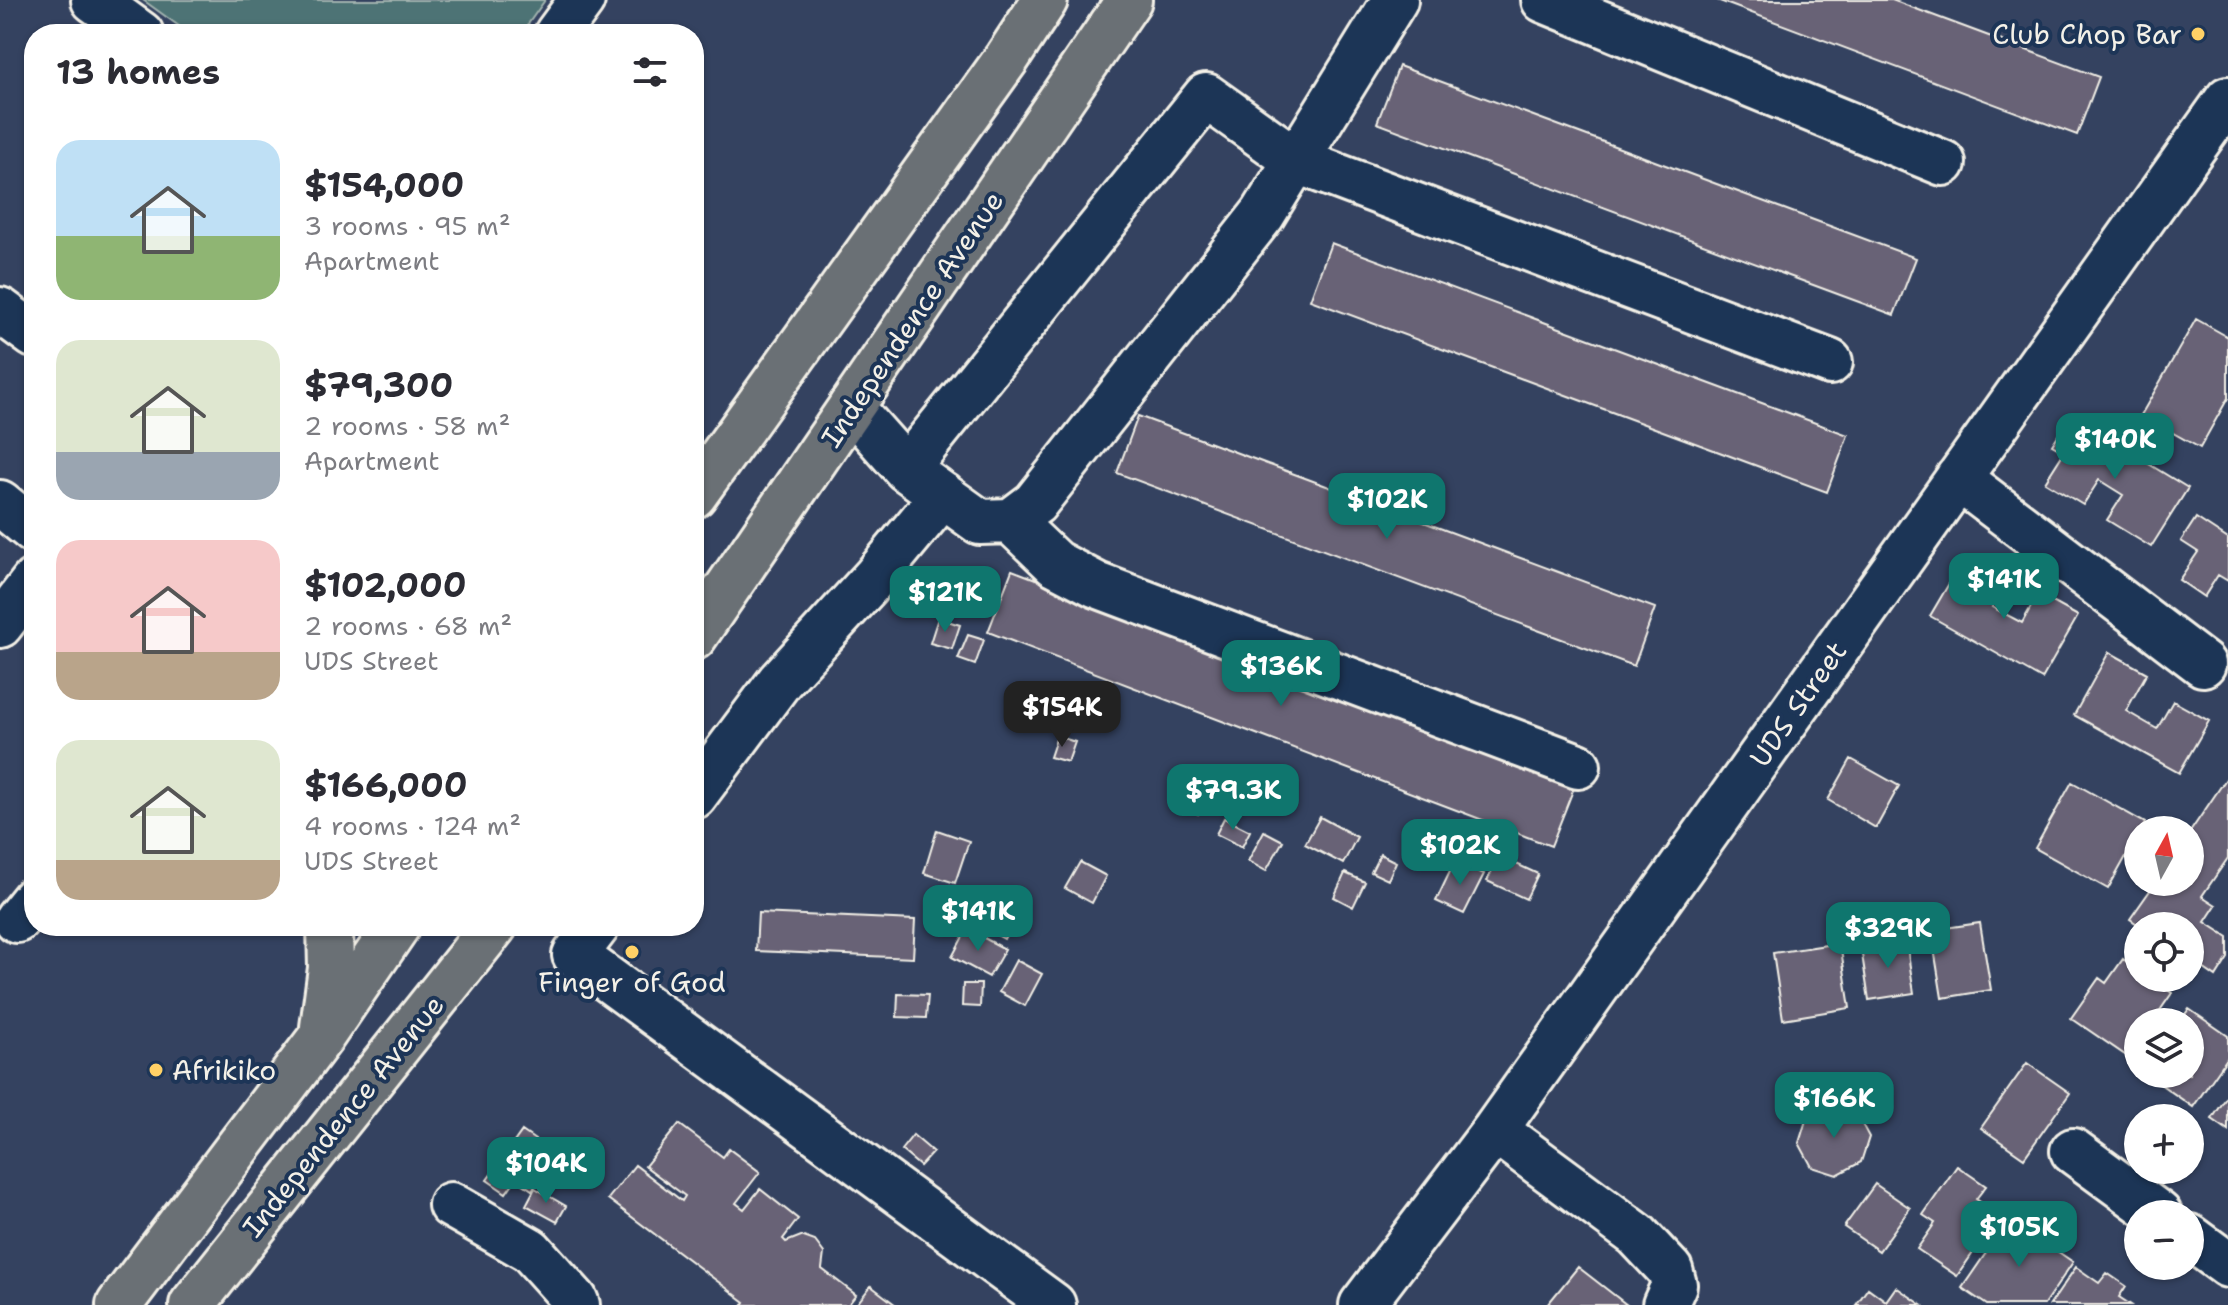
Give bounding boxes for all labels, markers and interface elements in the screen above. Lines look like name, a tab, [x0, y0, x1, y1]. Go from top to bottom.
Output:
place label: Club Chop Bar	[1992, 15, 2182, 53]
marker: Club Chop Bar	[2189, 25, 2207, 43]
text: 13 homes	[56, 49, 220, 95]
icon: filters	[628, 50, 672, 94]
text: $154,000	[304, 162, 464, 208]
icon: home	[120, 172, 216, 268]
street label: Independence Avenue	[812, 183, 1012, 455]
text: 3 rooms · 95 m²	[304, 208, 511, 243]
text: Apartment	[304, 243, 440, 278]
text: $79,300	[304, 362, 453, 408]
icon: home	[120, 372, 216, 468]
text: 2 rooms · 58 m²	[304, 408, 510, 443]
pin: $140K	[2059, 413, 2171, 481]
text: $140K	[2074, 421, 2156, 456]
text: Apartment	[304, 443, 440, 478]
pin: $102K	[1331, 473, 1443, 541]
text: $102K	[1346, 481, 1428, 516]
pin: $141K	[1948, 553, 2060, 621]
text: $141K	[1967, 561, 2041, 596]
text: $102,000	[304, 562, 466, 608]
pin: $121K	[889, 566, 1001, 634]
icon: home	[120, 572, 216, 668]
text: $121K	[908, 574, 982, 609]
text: 2 rooms · 68 m²	[304, 608, 512, 643]
street label: UDS Street	[1741, 634, 1855, 774]
pin: $136K	[1225, 640, 1337, 708]
text: UDS Street	[304, 643, 439, 678]
text: $136K	[1240, 648, 1322, 683]
pin: $154K	[1006, 681, 1118, 749]
text: $154K	[1022, 689, 1102, 724]
text: $166,000	[304, 762, 468, 808]
pin: $79.3K	[1168, 764, 1298, 832]
icon: home	[120, 772, 216, 868]
text: $79.3K	[1185, 772, 1281, 807]
text: 4 rooms · 124 m²	[304, 808, 521, 843]
north arrow	[2124, 816, 2204, 896]
map controls	[2124, 816, 2204, 1280]
pin: $102K	[1404, 819, 1516, 887]
text: $102K	[1419, 827, 1501, 862]
text: UDS Street	[304, 843, 439, 878]
pin: $141K	[922, 885, 1034, 953]
text: $141K	[941, 893, 1015, 928]
pin: $329K	[1832, 902, 1944, 970]
text: $329K	[1844, 910, 1932, 945]
button: locate	[2124, 912, 2204, 992]
marker: Finger of God	[623, 943, 641, 961]
place label: Finger of God	[538, 963, 726, 1001]
street label: Independence Avenue	[233, 987, 453, 1245]
button: layers	[2124, 1008, 2204, 1088]
place label: Afrikiko	[172, 1051, 276, 1089]
marker: Afrikiko	[147, 1061, 165, 1079]
pin: $166K	[1778, 1072, 1890, 1140]
text: $166K	[1793, 1080, 1875, 1115]
button: +	[2124, 1104, 2204, 1184]
pin: $104K	[490, 1137, 602, 1205]
text: $104K	[505, 1145, 587, 1180]
button: −	[2124, 1200, 2204, 1280]
pin: $105K	[1963, 1201, 2075, 1269]
text: $105K	[1979, 1209, 2059, 1244]

